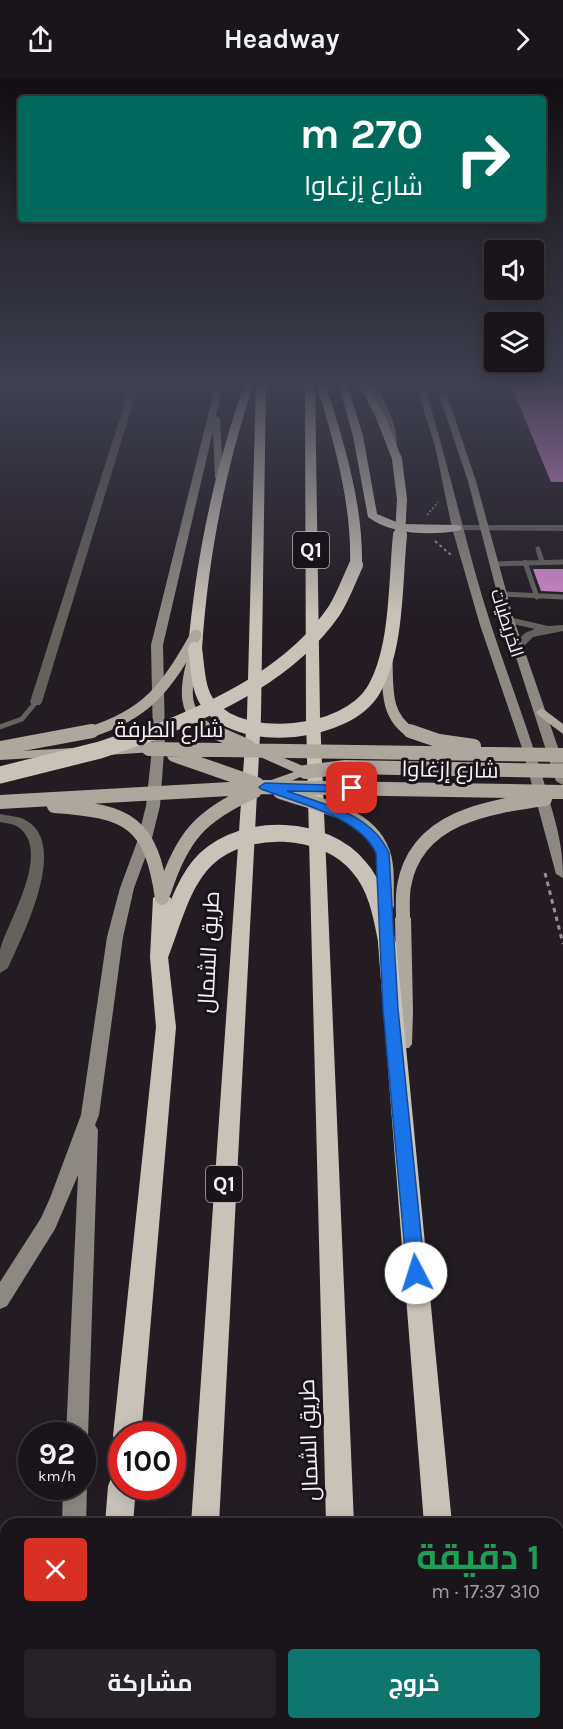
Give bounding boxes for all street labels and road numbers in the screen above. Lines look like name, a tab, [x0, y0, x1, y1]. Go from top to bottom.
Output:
road number: Q1	[293, 532, 329, 568]
street label: الخريطيات	[486, 586, 528, 660]
street label: شارع الطرفة	[115, 717, 223, 744]
street label: شارع إزغاوا	[401, 756, 499, 785]
street label: طريق الشمال	[193, 890, 225, 1014]
road number: Q1	[206, 1166, 242, 1202]
street label: طريق الشمال	[294, 1378, 324, 1502]

